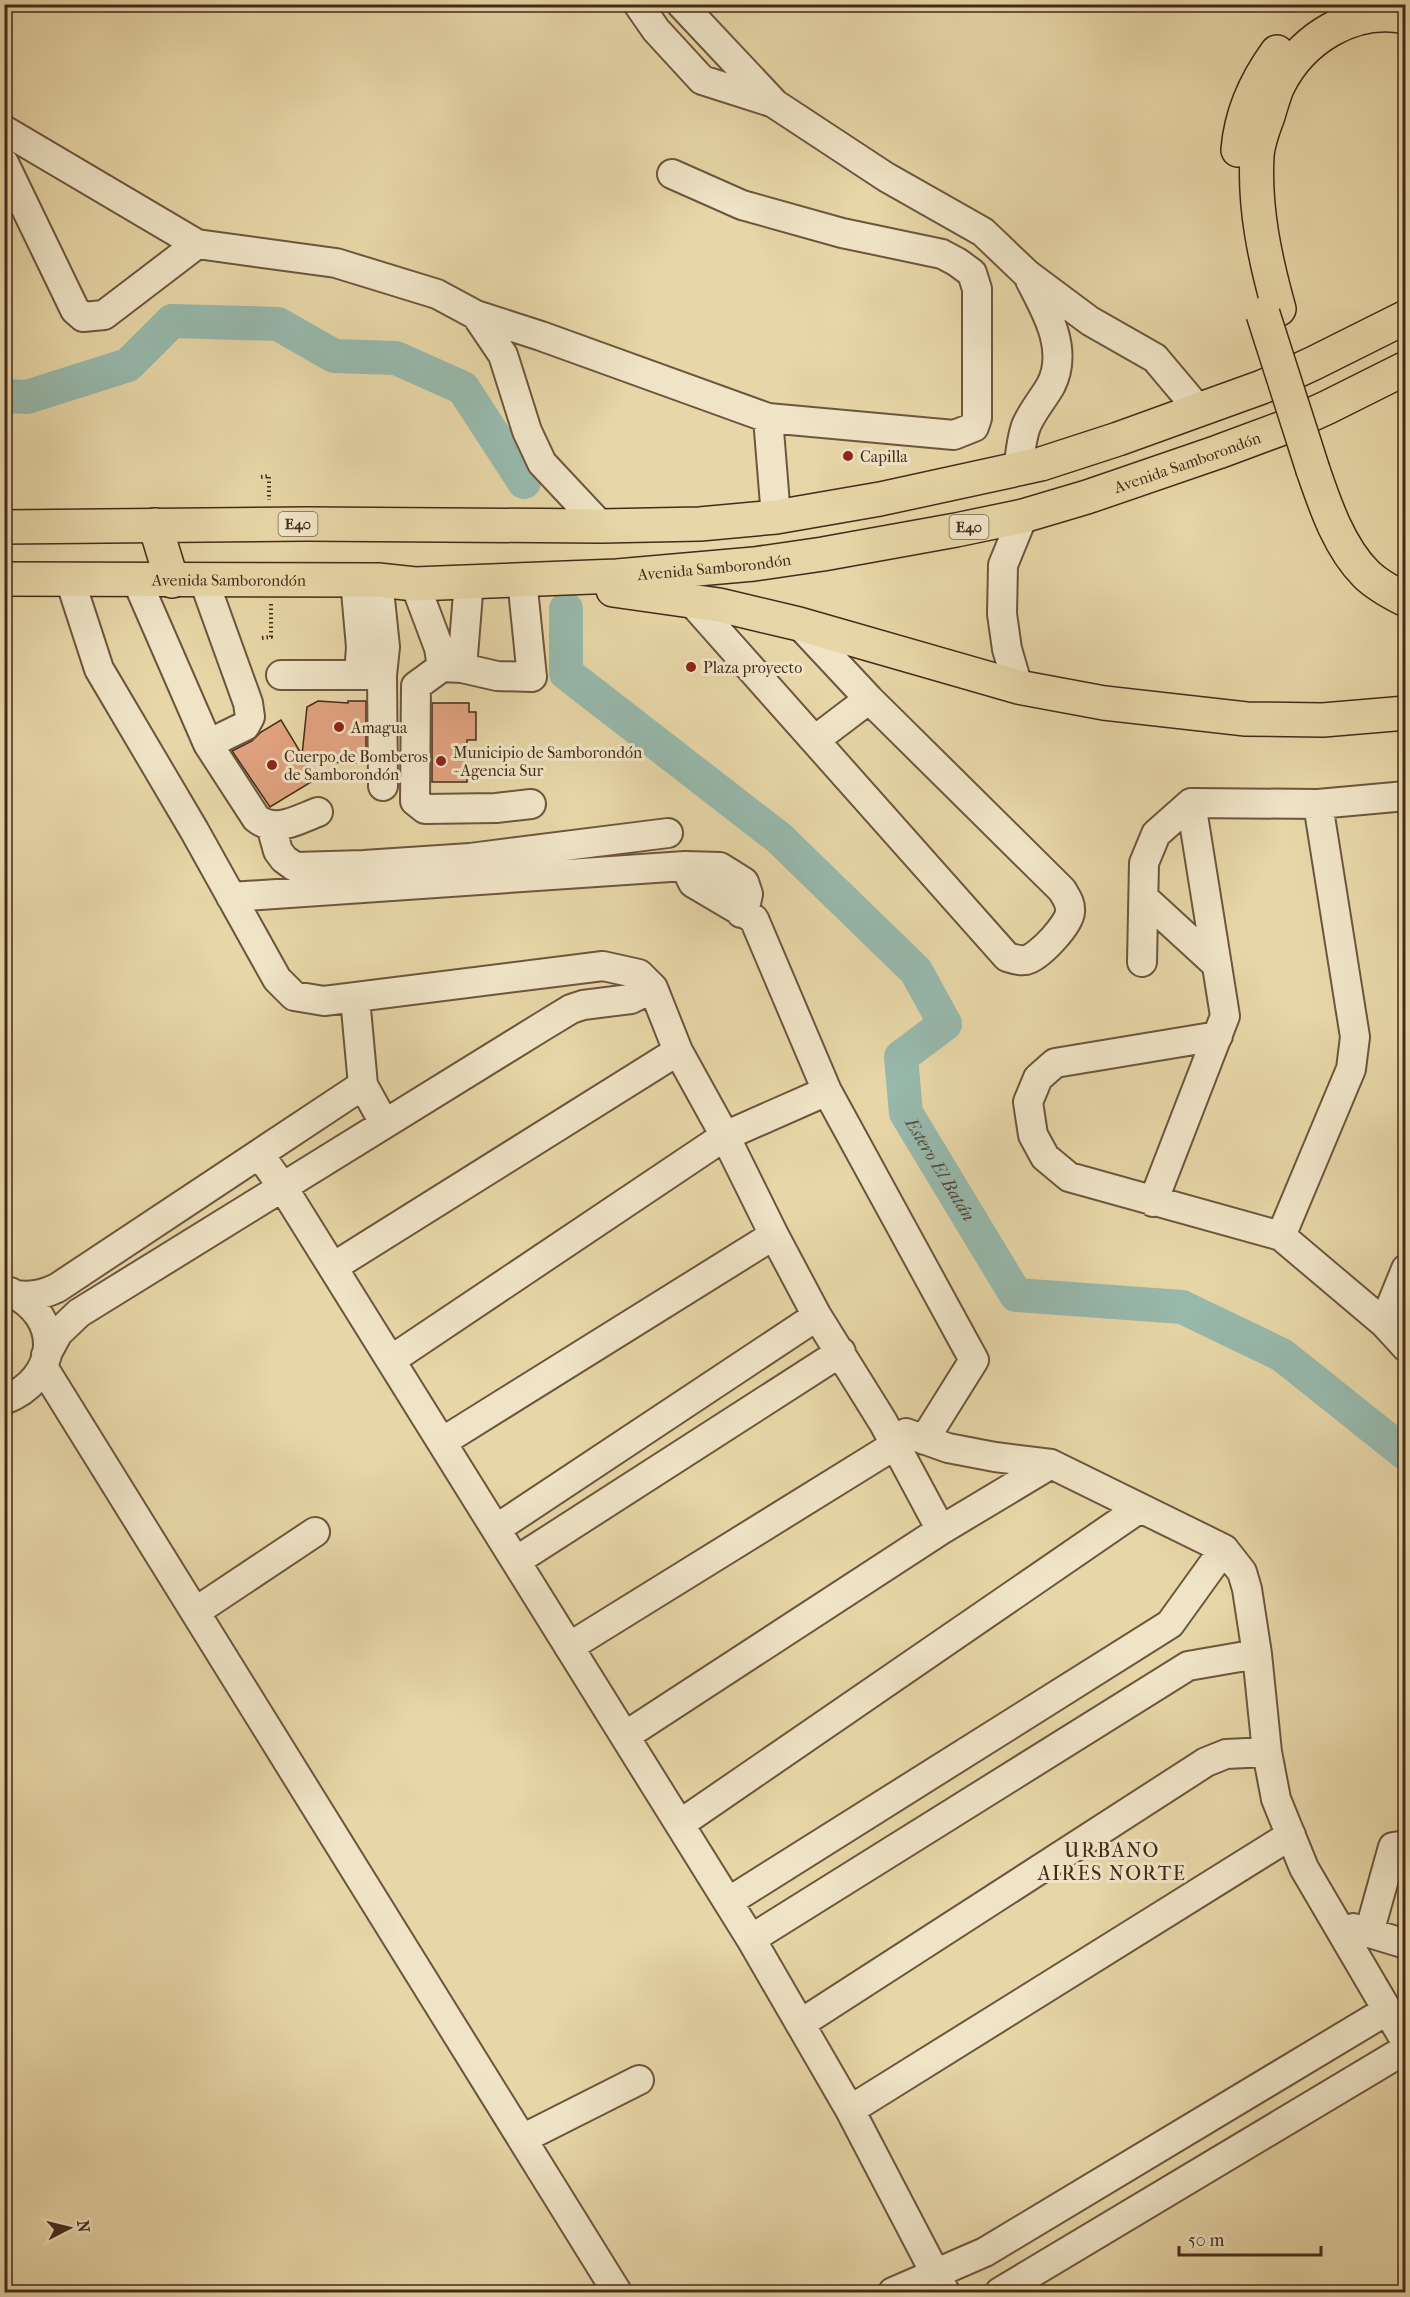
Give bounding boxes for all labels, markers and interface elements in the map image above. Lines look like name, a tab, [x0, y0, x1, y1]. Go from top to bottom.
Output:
street label: Avenida Samborondón	[1110, 427, 1264, 497]
place label: Capilla	[860, 447, 908, 466]
marker: Capilla	[841, 449, 855, 463]
road number: E40	[278, 512, 318, 536]
road number: E40	[950, 515, 988, 539]
street label: Avenida Samborondón	[636, 549, 793, 584]
street label: Avenida Samborondón	[151, 570, 307, 589]
place label: Plaza proyecto	[703, 658, 802, 677]
marker: Plaza proyecto	[684, 660, 698, 674]
place label: Amagua	[350, 718, 408, 737]
marker: Amagua	[332, 720, 346, 734]
place label: Municipio de Samborondón - Agencia Sur	[453, 743, 643, 780]
place label: Cuerpo de Bomberos de Samborondón	[284, 747, 428, 784]
marker: Municipio de Samborondón - Agencia Sur	[434, 754, 448, 768]
marker: Cuerpo de Bomberos de Samborondón	[265, 758, 279, 772]
water label: Estero El Batán	[900, 1113, 979, 1225]
district label: URBANO AIRES NORTE	[1037, 1839, 1186, 1885]
north arrow	[39, 2198, 99, 2258]
text: N	[73, 2219, 94, 2234]
scale bar	[1179, 2219, 1322, 2257]
text: 50 m	[1188, 2230, 1225, 2251]

